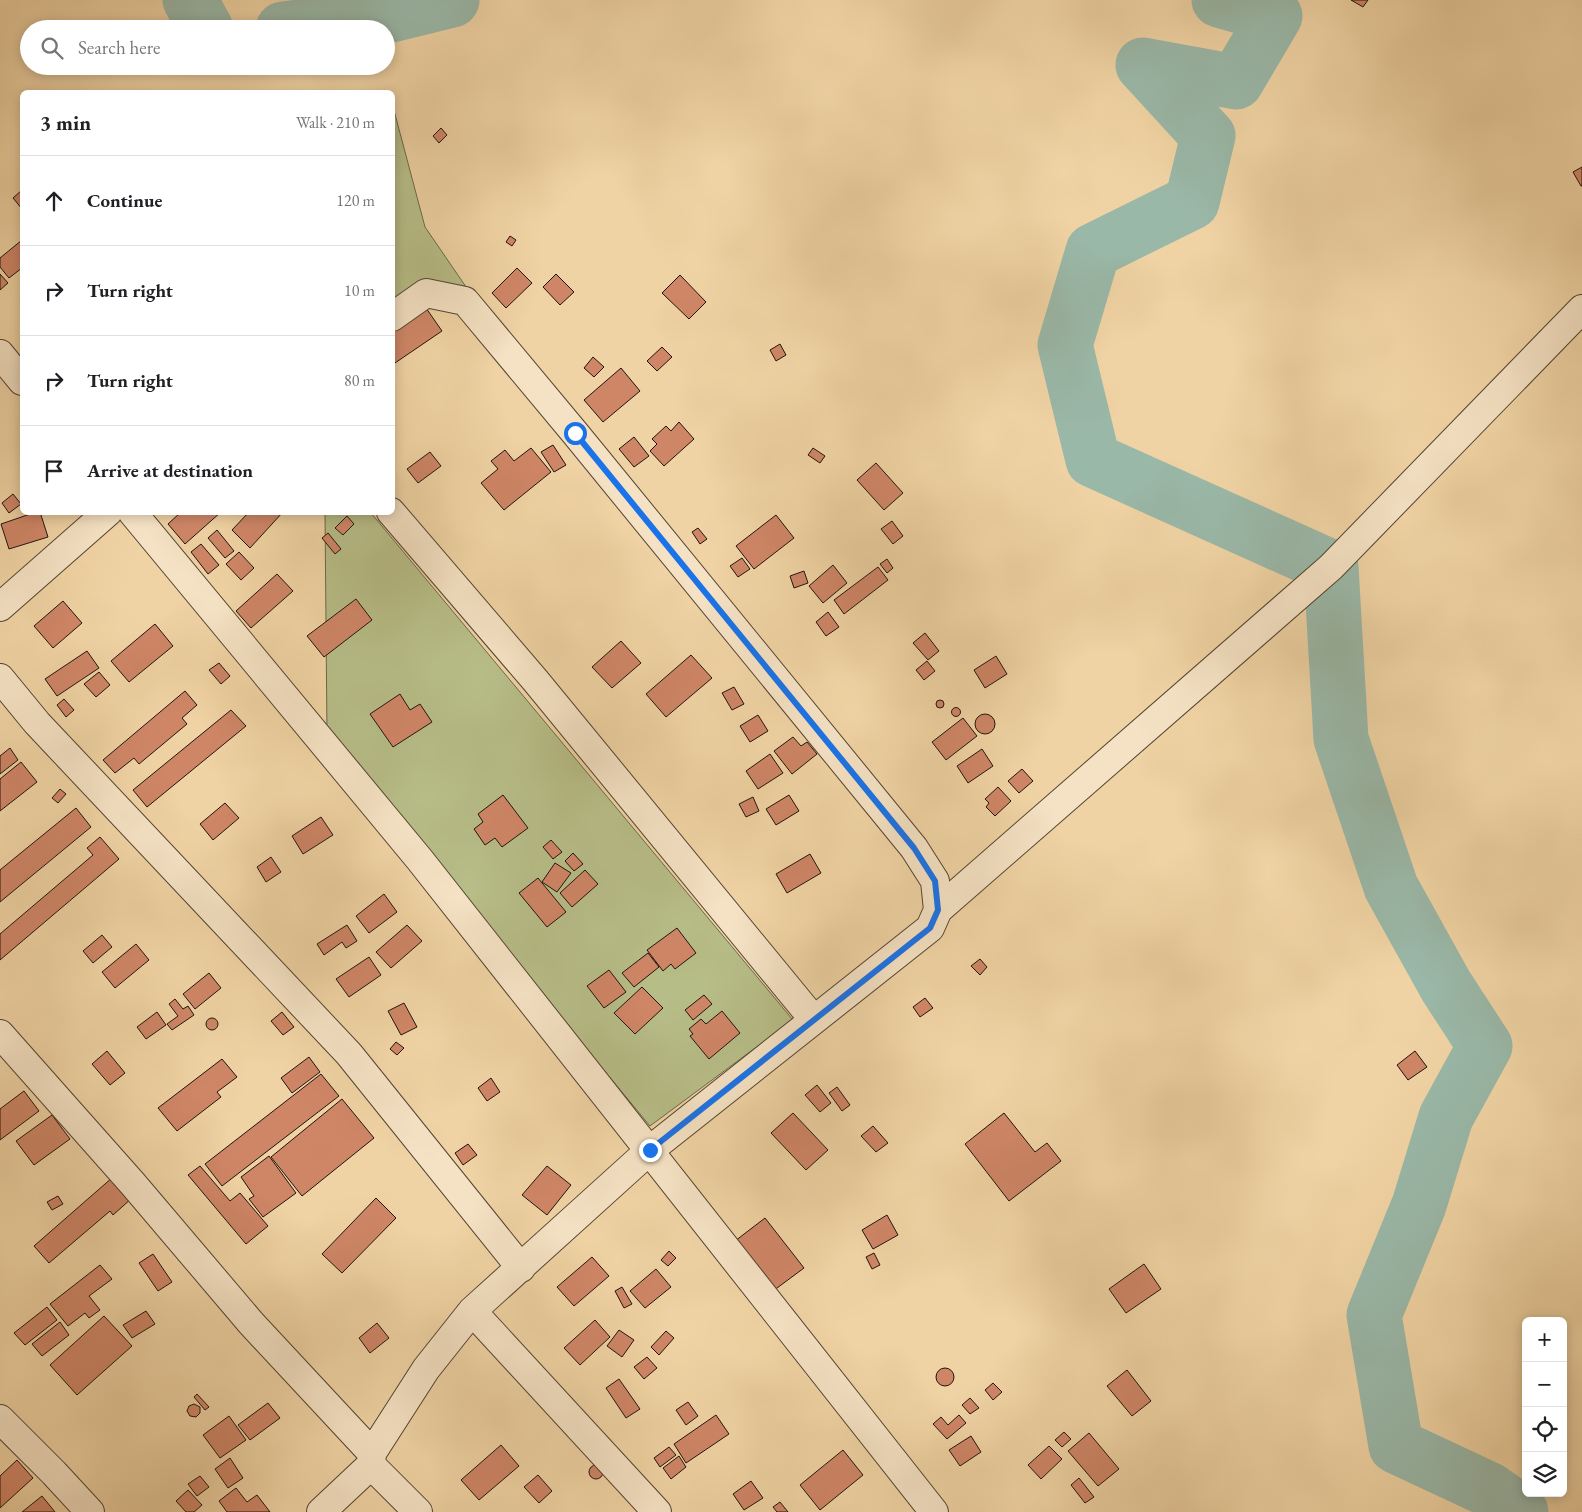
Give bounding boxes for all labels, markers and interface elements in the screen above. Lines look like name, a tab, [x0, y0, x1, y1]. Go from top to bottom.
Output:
search box	[20, 20, 395, 75]
icon: search	[38, 34, 66, 62]
text: Search here	[78, 35, 160, 60]
text: 3 min	[40, 109, 91, 136]
text: Walk · 210 m	[296, 112, 375, 133]
icon: ahead	[40, 187, 68, 215]
text: Continue	[87, 188, 162, 213]
text: 120 m	[336, 190, 375, 211]
icon: right	[40, 277, 68, 305]
text: Turn right	[87, 278, 173, 303]
text: 10 m	[344, 280, 375, 301]
icon: right	[40, 367, 68, 395]
text: Turn right	[87, 368, 173, 393]
text: 80 m	[344, 370, 375, 391]
route start	[564, 422, 587, 445]
icon: arrive	[40, 457, 68, 485]
text: Arrive at destination	[87, 458, 253, 483]
route end	[639, 1139, 662, 1162]
map controls	[1522, 1317, 1567, 1497]
button: +	[1522, 1317, 1567, 1362]
button: −	[1522, 1362, 1567, 1407]
button: locate	[1522, 1407, 1567, 1452]
button: layers	[1522, 1452, 1567, 1497]

